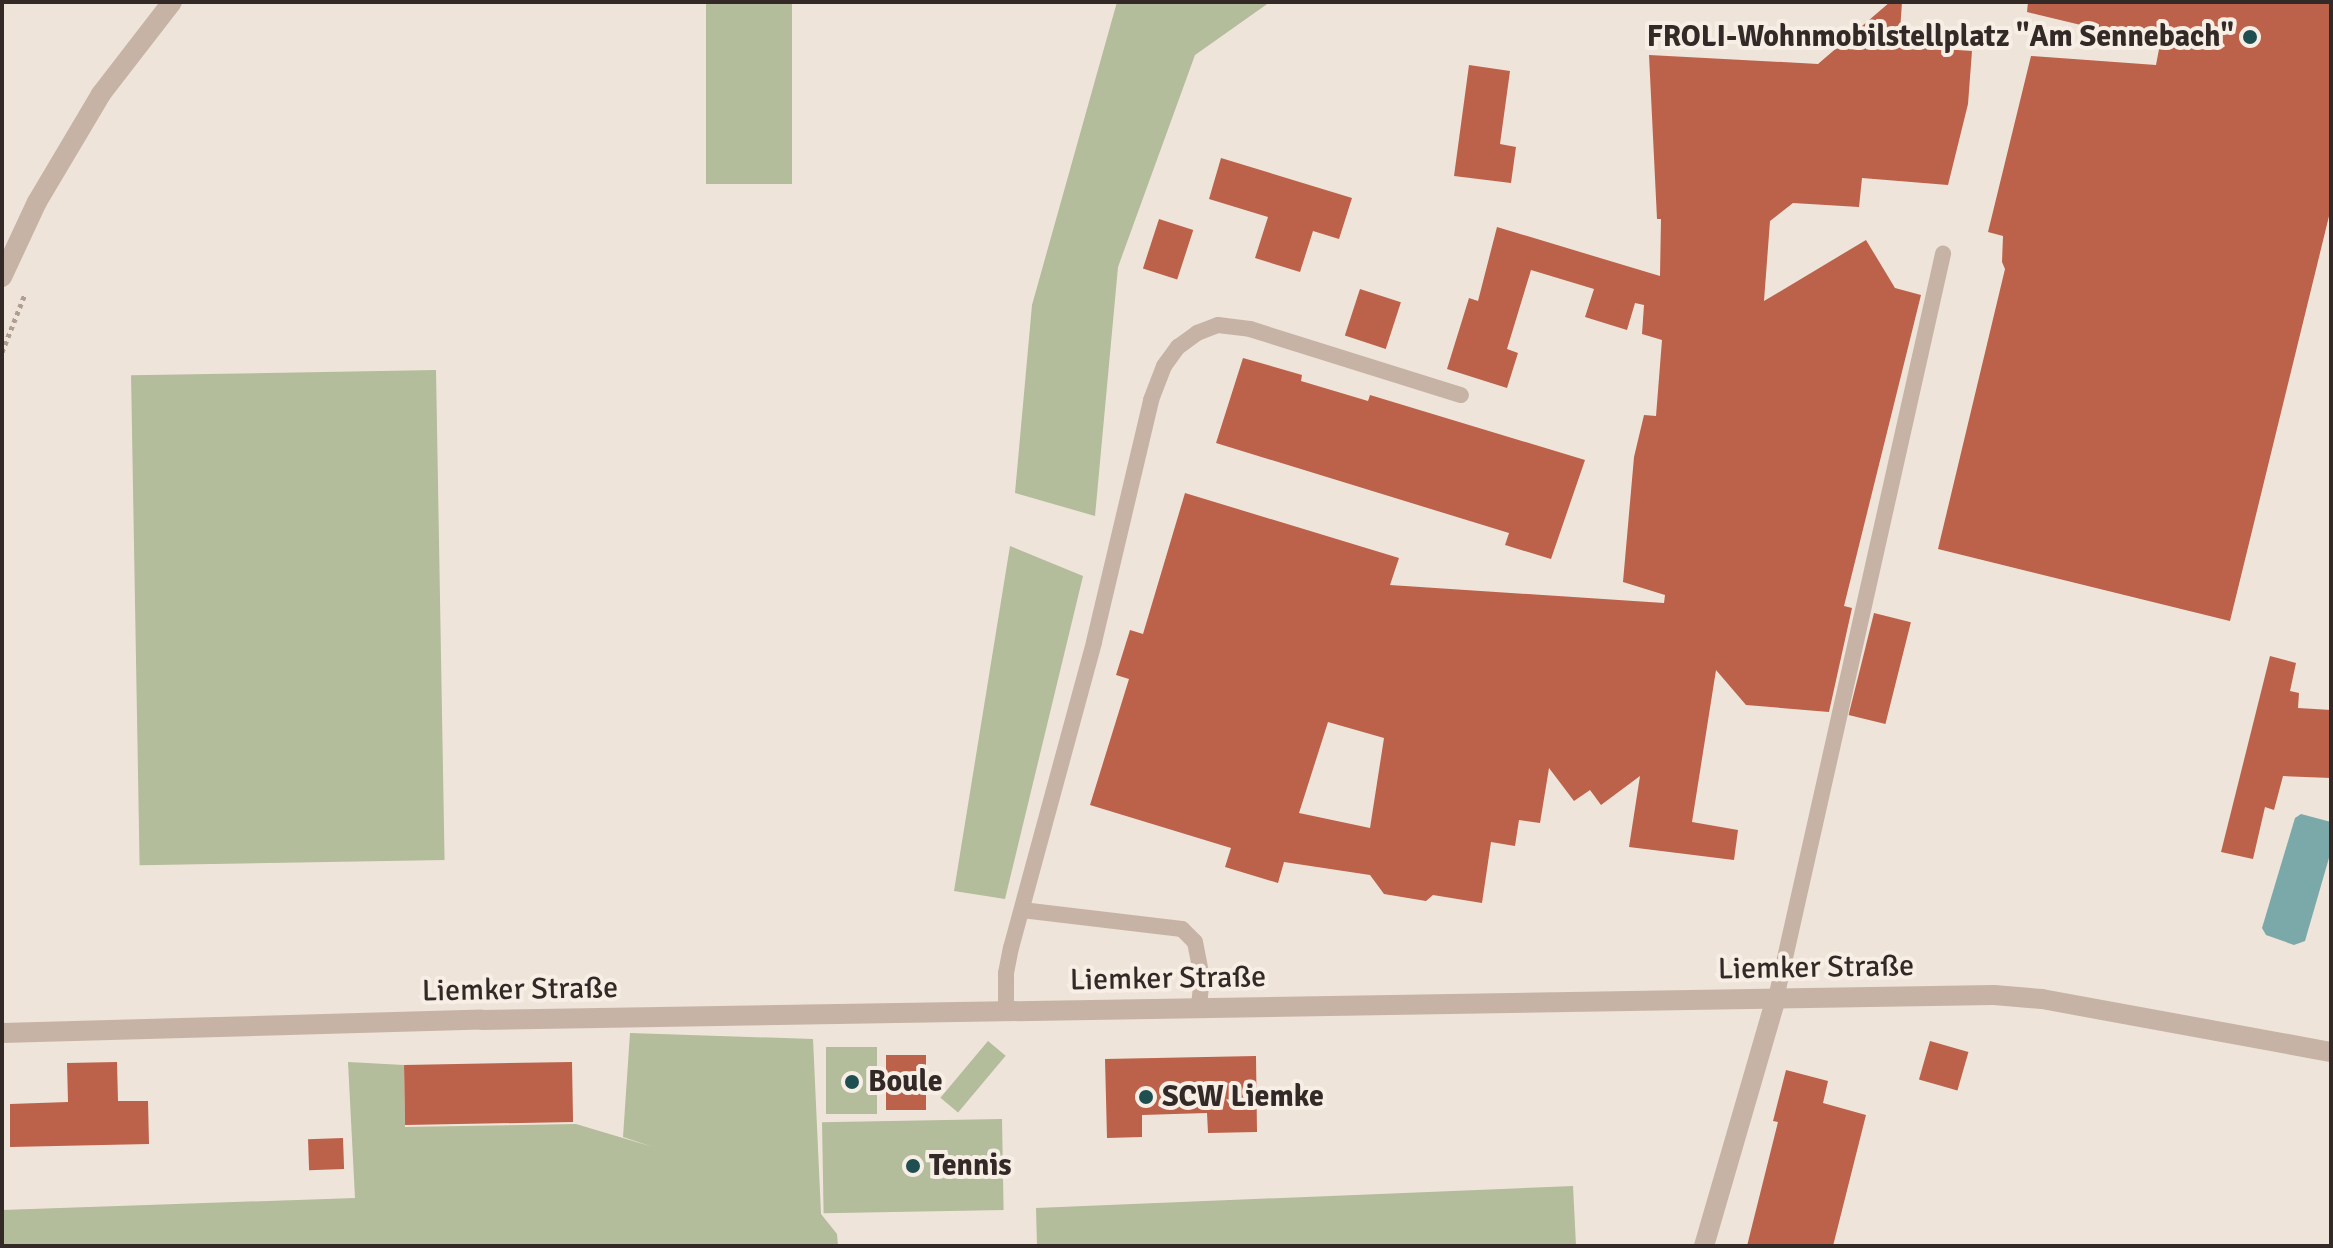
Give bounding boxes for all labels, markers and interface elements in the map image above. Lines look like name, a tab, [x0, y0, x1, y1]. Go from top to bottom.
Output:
place label: FROLI-Wohnmobilstellplatz "Am Sennebach"	[1647, 19, 2234, 55]
marker: FROLI-Wohnmobilstellplatz "Am Sennebach"	[2241, 28, 2259, 46]
street label: Liemker Straße	[1718, 948, 1914, 988]
street label: Liemker Straße	[1070, 959, 1266, 999]
street label: Liemker Straße	[422, 970, 618, 1010]
place label: Boule	[868, 1064, 943, 1100]
marker: Boule	[843, 1073, 861, 1091]
place label: SCW Liemke	[1162, 1079, 1324, 1115]
marker: SCW Liemke	[1137, 1088, 1155, 1106]
place label: Tennis	[929, 1148, 1012, 1184]
marker: Tennis	[904, 1157, 922, 1175]

